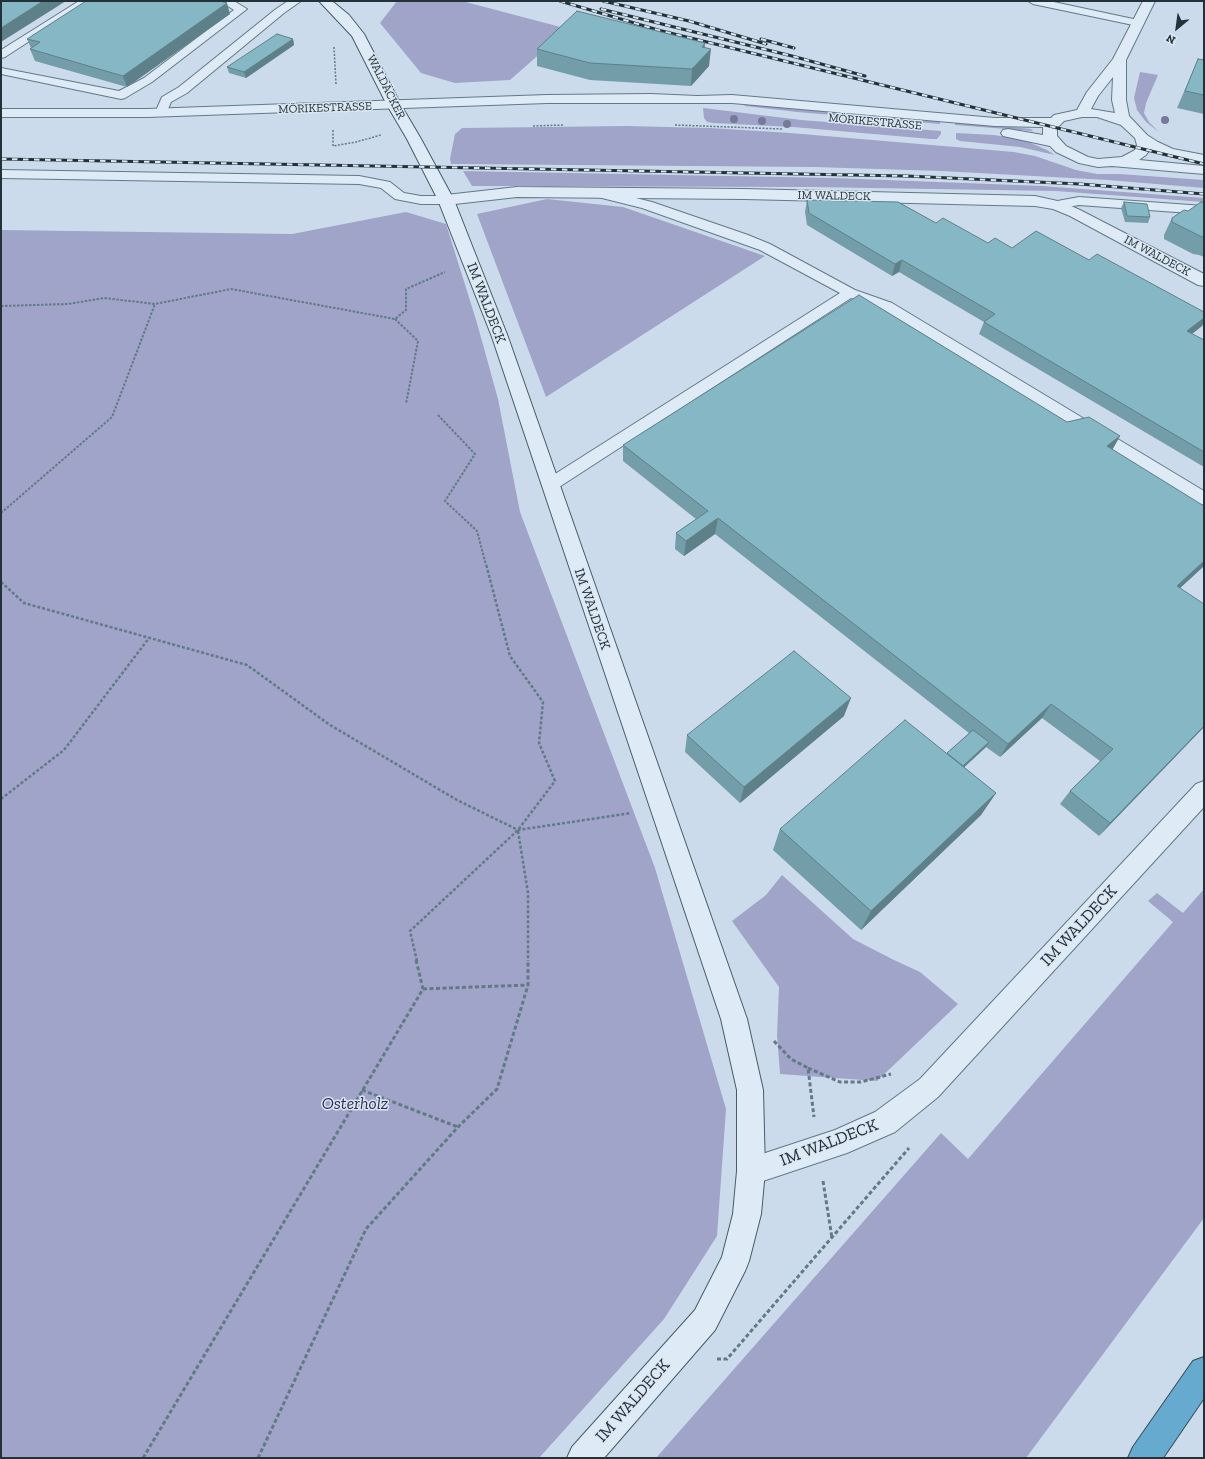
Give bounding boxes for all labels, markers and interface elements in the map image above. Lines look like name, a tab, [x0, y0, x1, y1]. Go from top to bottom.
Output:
north arrow	[1157, 8, 1197, 48]
text: N	[1164, 31, 1178, 47]
street label: WALDÄCKER	[364, 52, 408, 122]
street label: MÖRIKESTRASSE	[278, 99, 372, 117]
street label: MÖRIKESTRASSE	[828, 111, 922, 133]
street label: IM WALDECK	[797, 188, 871, 204]
street label: IM WALDECK	[1121, 233, 1193, 279]
street label: IM WALDECK	[463, 260, 509, 346]
street label: IM WALDECK	[570, 566, 614, 652]
street label: IM WALDECK	[1036, 881, 1122, 971]
park label: Osterholz	[322, 1094, 388, 1114]
street label: IM WALDECK	[777, 1115, 881, 1171]
street label: IM WALDECK	[591, 1355, 675, 1447]

